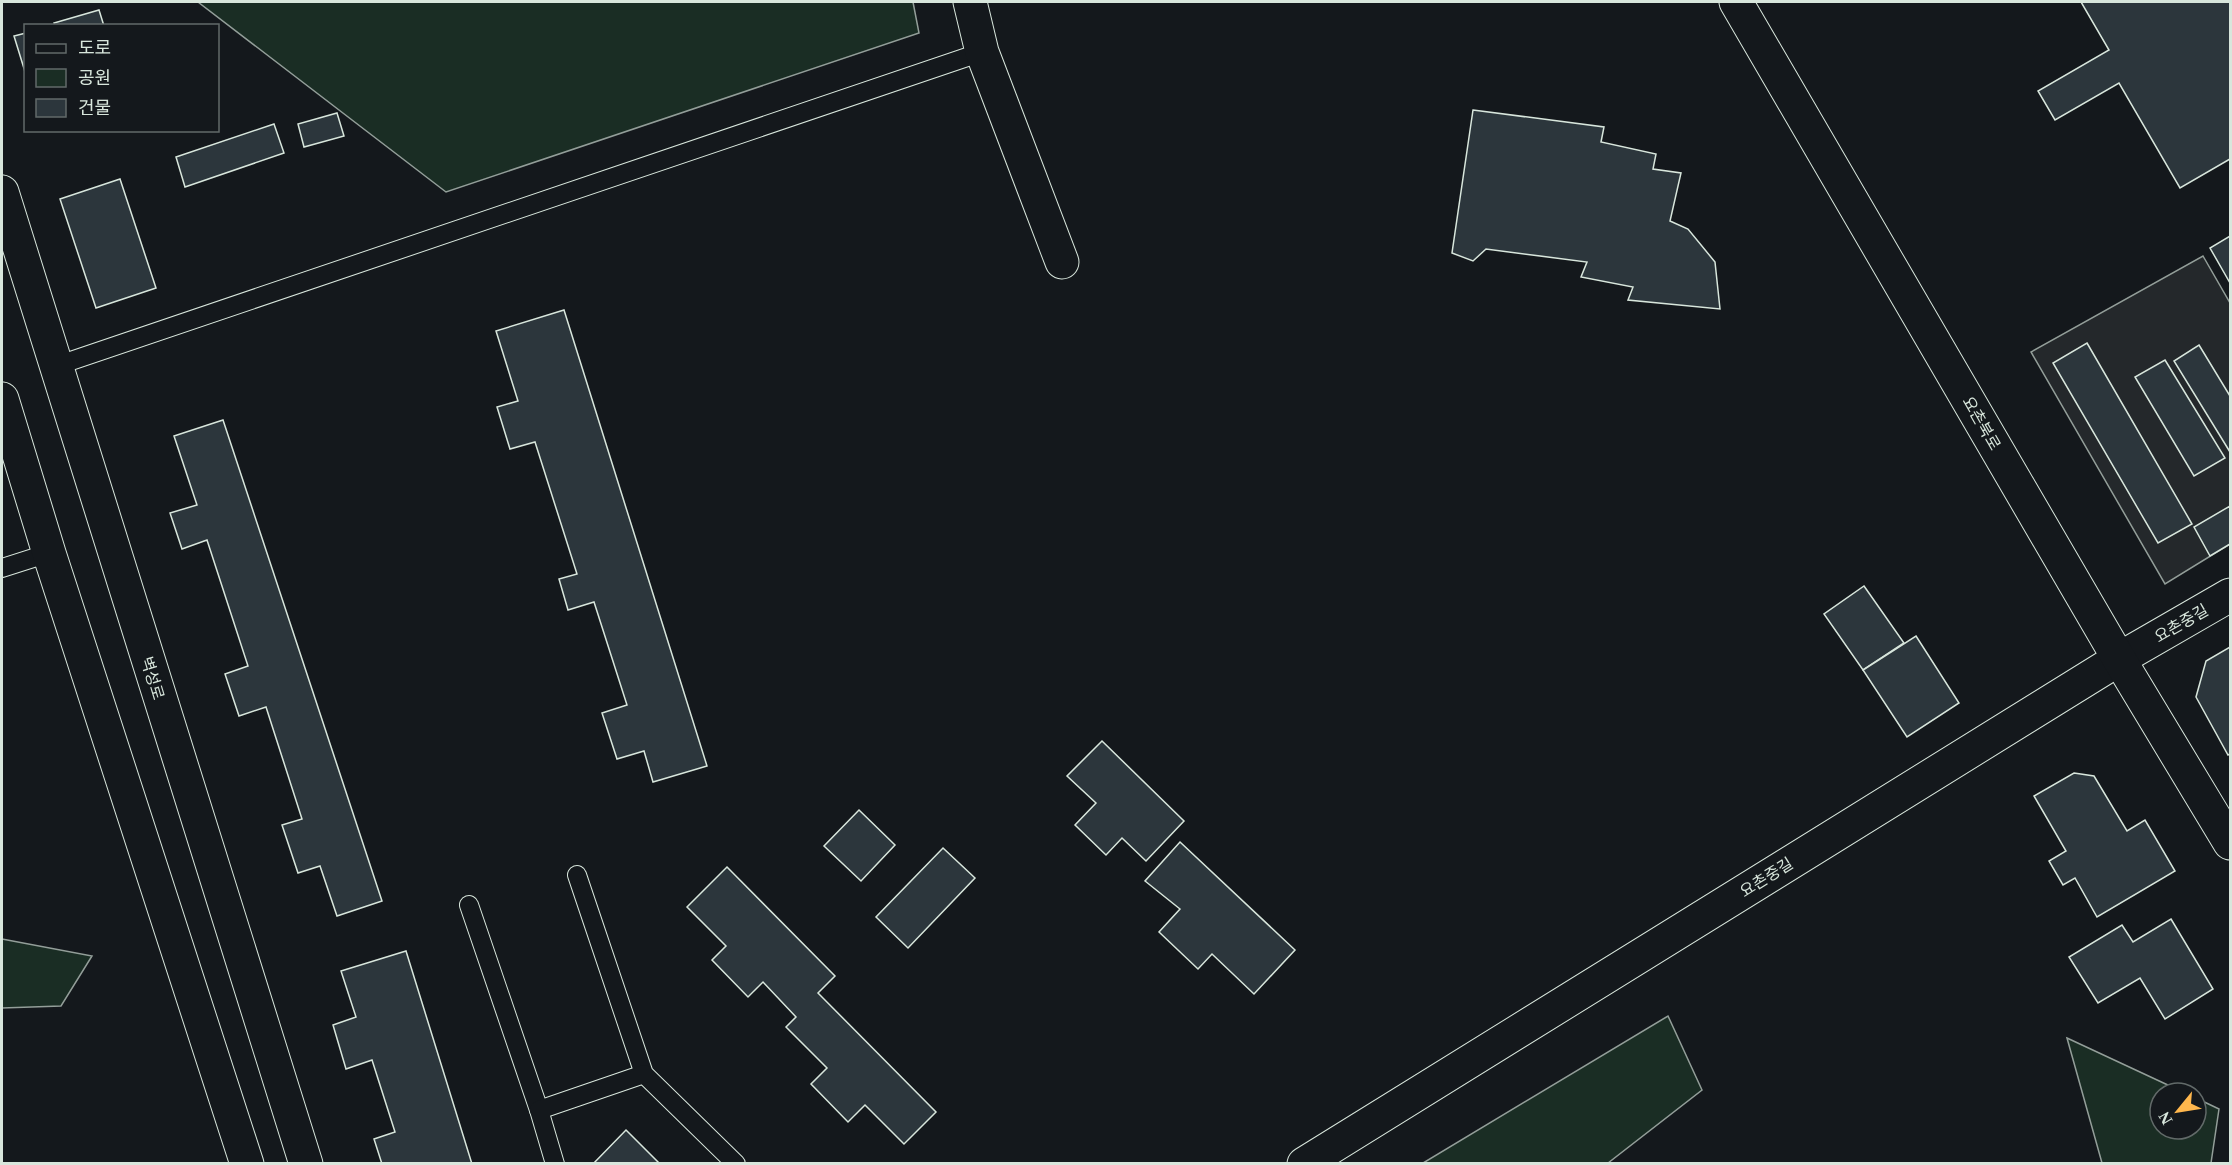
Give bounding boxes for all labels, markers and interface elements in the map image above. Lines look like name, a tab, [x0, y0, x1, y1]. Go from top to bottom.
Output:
legend	[24, 24, 219, 132]
text: 도로	[78, 38, 111, 58]
text: 공원	[78, 68, 111, 88]
text: 건물	[78, 98, 111, 118]
street label: 요촌북로	[1959, 393, 2004, 453]
street label: 요촌중길	[2151, 601, 2211, 646]
street label: 벽성로	[138, 655, 167, 702]
street label: 요촌중길	[1737, 855, 1796, 900]
north arrow	[2148, 1081, 2208, 1141]
text: N	[2155, 1109, 2176, 1128]

